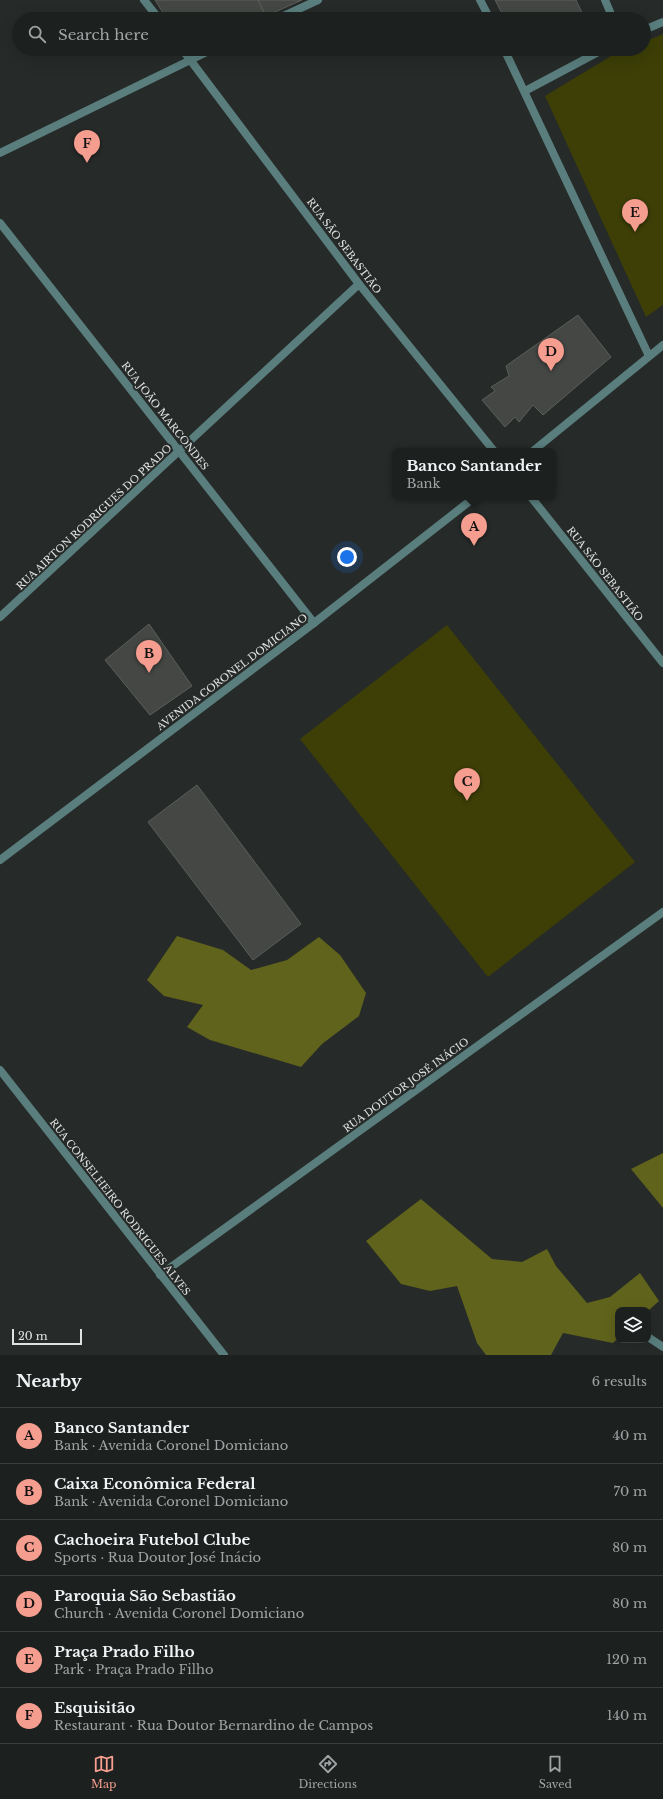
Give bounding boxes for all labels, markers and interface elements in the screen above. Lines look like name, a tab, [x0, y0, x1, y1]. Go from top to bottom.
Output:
search box	[12, 12, 651, 56]
icon: search	[26, 23, 48, 45]
text: Search here	[58, 25, 149, 44]
pin: F	[74, 130, 100, 163]
street label: RUA SÃO SEBASTIÃO	[304, 195, 385, 296]
pin: E	[622, 199, 648, 232]
pin: D	[538, 338, 564, 371]
street label: RUA JOÃO MARCONDES	[119, 359, 212, 473]
street label: RUA AIRTON RODRIGUES DO PRADO	[14, 441, 174, 593]
popup	[392, 448, 556, 500]
text: Banco Santander	[406, 456, 542, 475]
text: Bank	[406, 475, 441, 492]
pin: A	[461, 513, 487, 546]
street label: RUA SÃO SEBASTIÃO	[564, 523, 647, 624]
your location	[337, 547, 357, 567]
street label: AVENIDA CORONEL DOMICIANO	[153, 611, 310, 734]
pin: B	[136, 640, 162, 673]
pin: C	[454, 768, 480, 801]
street label: RUA DOUTOR JOSÉ INÁCIO	[340, 1034, 471, 1135]
street label: RUA CONSELHEIRO RODRIGUES ALVES	[47, 1116, 193, 1298]
map controls	[615, 1307, 651, 1343]
button: layers	[615, 1307, 651, 1343]
scale bar	[12, 1327, 82, 1346]
text: 20 m	[18, 1329, 48, 1343]
text: Nearby	[16, 1371, 82, 1392]
text: 6 results	[592, 1373, 647, 1390]
text: Banco Santander	[54, 1418, 189, 1437]
text: A	[24, 1427, 34, 1444]
text: 40 m	[612, 1427, 647, 1444]
text: Bank · Avenida Coronel Domiciano	[54, 1437, 288, 1454]
text: Caixa Econômica Federal	[54, 1474, 256, 1493]
text: B	[24, 1483, 34, 1500]
text: 70 m	[614, 1483, 647, 1500]
text: Bank · Avenida Coronel Domiciano	[54, 1493, 288, 1510]
text: Cachoeira Futebol Clube	[54, 1530, 250, 1549]
text: C	[24, 1539, 34, 1556]
text: 80 m	[612, 1539, 647, 1556]
text: Sports · Rua Doutor José Inácio	[54, 1549, 261, 1566]
text: Paroquia São Sebastião	[54, 1586, 236, 1605]
text: D	[23, 1595, 35, 1612]
text: 80 m	[612, 1595, 647, 1612]
text: Church · Avenida Coronel Domiciano	[54, 1605, 304, 1622]
text: Praça Prado Filho	[54, 1642, 195, 1661]
text: E	[24, 1651, 34, 1668]
text: 120 m	[606, 1651, 647, 1668]
text: Park · Praça Prado Filho	[54, 1661, 213, 1678]
text: Esquisitão	[54, 1698, 135, 1717]
text: F	[25, 1707, 33, 1724]
text: 140 m	[607, 1707, 647, 1724]
text: Restaurant · Rua Doutor Bernardino de Campos	[54, 1717, 373, 1734]
tab: Map	[91, 1753, 117, 1791]
tab: Directions	[298, 1753, 357, 1791]
tab: Saved	[539, 1753, 572, 1791]

